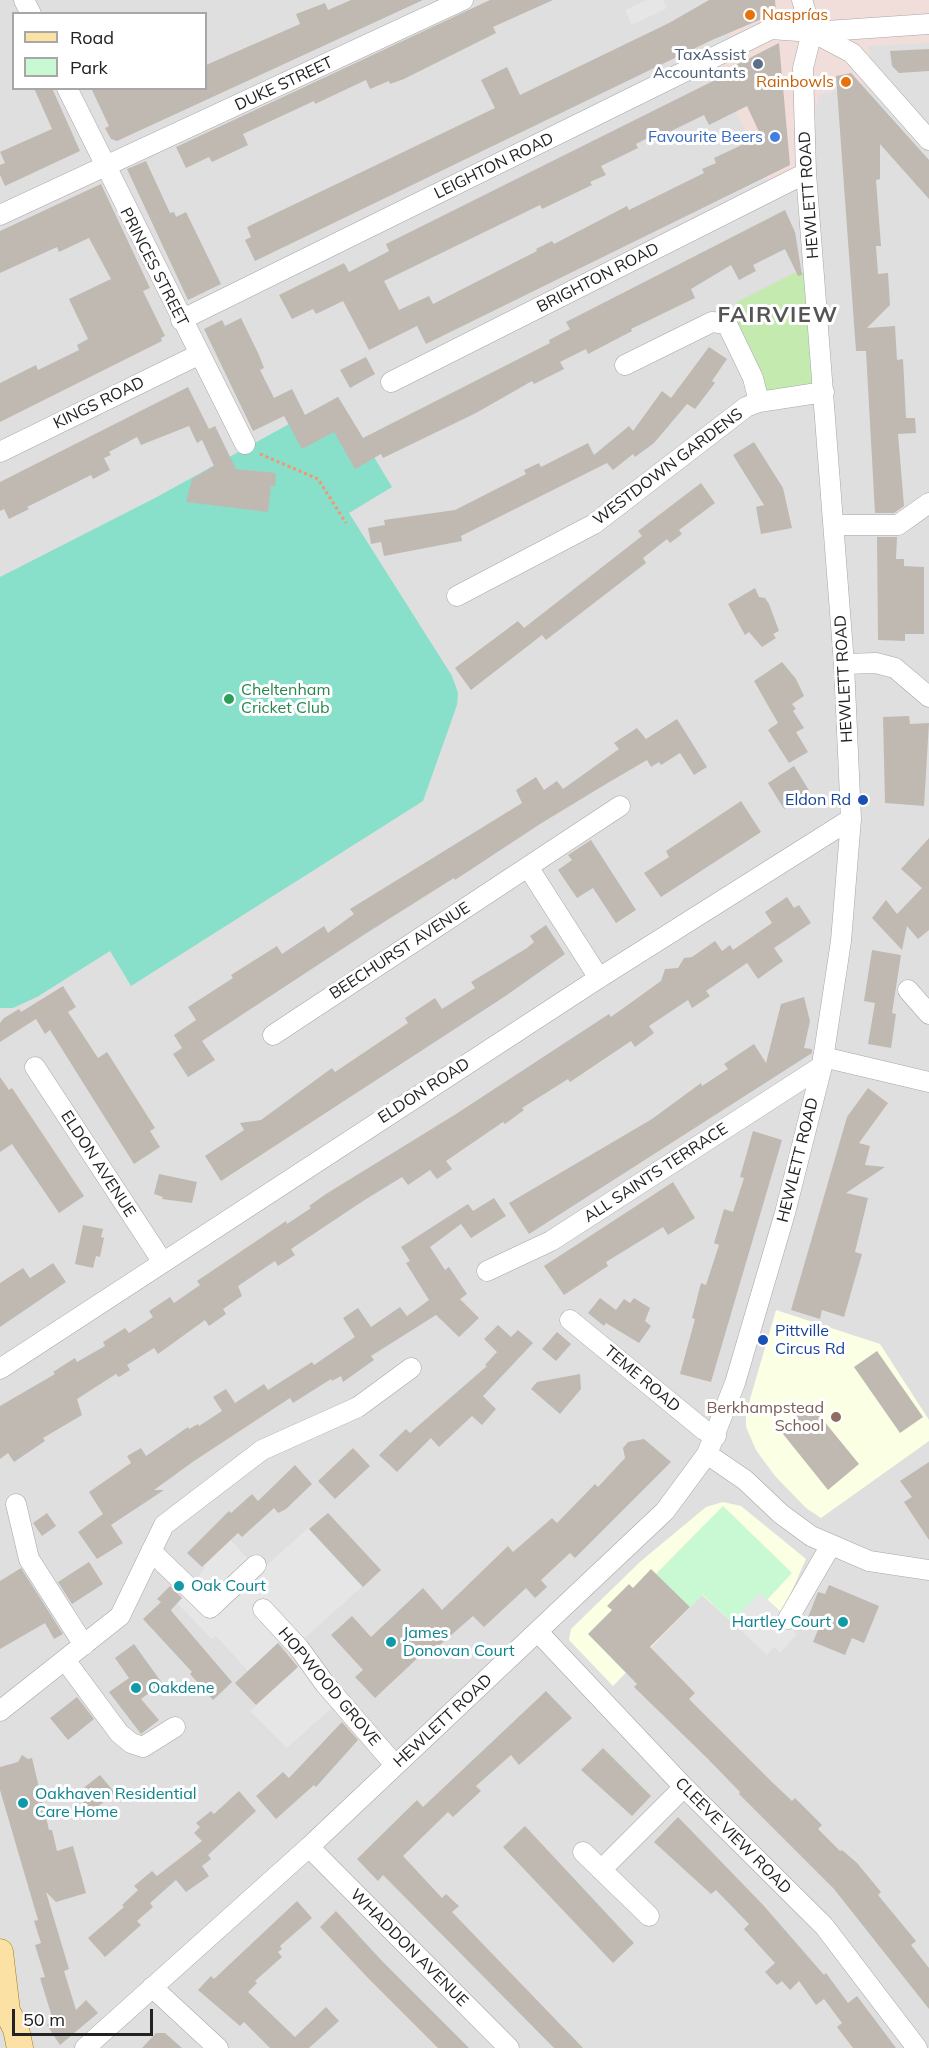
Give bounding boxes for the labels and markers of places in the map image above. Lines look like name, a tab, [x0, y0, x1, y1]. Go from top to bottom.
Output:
place label: Nasprías	[762, 5, 828, 25]
marker: Nasprías	[743, 8, 757, 22]
place label: TaxAssist Accountants	[653, 45, 746, 83]
marker: TaxAssist Accountants	[751, 57, 765, 71]
place label: Rainbowls	[756, 72, 834, 92]
marker: Rainbowls	[839, 75, 853, 89]
place label: Favourite Beers	[648, 127, 763, 147]
marker: Favourite Beers	[768, 130, 782, 144]
place label: Cheltenham Cricket Club	[241, 680, 330, 718]
marker: Cheltenham Cricket Club	[222, 692, 236, 706]
place label: Eldon Rd	[785, 790, 851, 810]
marker: Eldon Rd	[856, 793, 870, 807]
place label: Pittville Circus Rd	[775, 1321, 845, 1359]
marker: Pittville Circus Rd	[756, 1333, 770, 1347]
place label: Berkhampstead School	[706, 1398, 824, 1436]
marker: Berkhampstead School	[829, 1410, 843, 1424]
place label: Oak Court	[191, 1576, 266, 1596]
marker: Oak Court	[172, 1579, 186, 1593]
place label: Hartley Court	[732, 1612, 831, 1632]
marker: Hartley Court	[836, 1615, 850, 1629]
place label: James Donovan Court	[403, 1623, 515, 1661]
marker: James Donovan Court	[384, 1635, 398, 1649]
place label: Oakdene	[148, 1678, 214, 1698]
marker: Oakdene	[129, 1681, 143, 1695]
place label: Oakhaven Residential Care Home	[35, 1784, 197, 1822]
marker: Oakhaven Residential Care Home	[16, 1796, 30, 1810]

